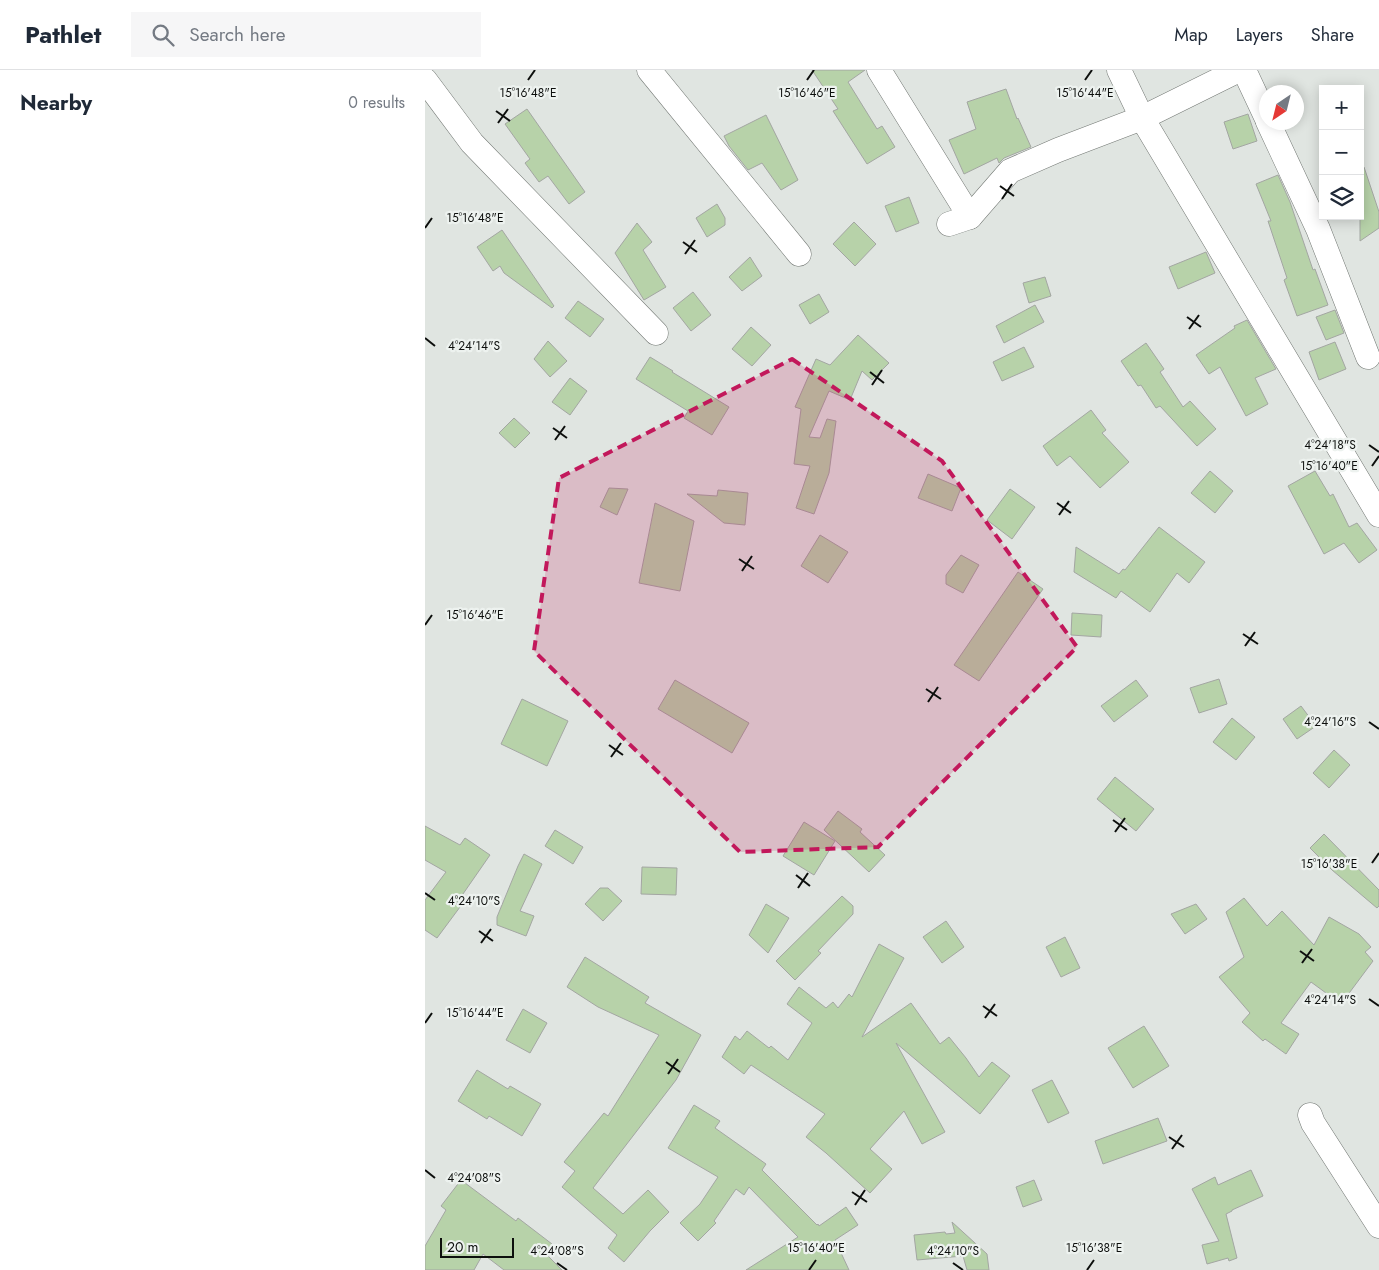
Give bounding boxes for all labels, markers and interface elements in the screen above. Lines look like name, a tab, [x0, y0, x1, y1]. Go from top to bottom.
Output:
search box	[131, 12, 481, 57]
text: Pathlet	[25, 17, 101, 52]
icon: search	[149, 21, 177, 49]
text: Search here	[189, 21, 285, 48]
text: Map	[1174, 22, 1208, 48]
text: Layers	[1236, 22, 1283, 48]
text: Share	[1311, 22, 1354, 48]
text: 15°16'48"E	[500, 84, 556, 102]
text: 15°16'46"E	[778, 84, 836, 102]
text: 15°16'44"E	[1056, 84, 1114, 102]
north arrow	[1259, 85, 1304, 130]
map controls	[1319, 85, 1364, 220]
button: +	[1319, 85, 1364, 130]
text: Nearby	[20, 88, 92, 118]
text: 0 results	[348, 91, 405, 114]
button: −	[1319, 130, 1364, 175]
button: layers	[1319, 175, 1364, 220]
text: 15°16'48"E	[447, 209, 503, 227]
text: 4°24'14"S	[448, 337, 500, 355]
text: 4°24'18"S	[1304, 436, 1356, 454]
text: 15°16'40"E	[1300, 457, 1358, 475]
text: 15°16'46"E	[446, 606, 504, 624]
text: 4°24'16"S	[1304, 713, 1356, 731]
text: 15°16'38"E	[1301, 855, 1357, 873]
text: 4°24'10"S	[448, 892, 501, 910]
text: 4°24'14"S	[1304, 991, 1356, 1009]
text: 15°16'44"E	[446, 1004, 504, 1022]
text: 4°24'08"S	[447, 1169, 501, 1187]
scale bar	[440, 1235, 514, 1258]
text: 20 m	[447, 1237, 479, 1257]
text: 15°16'40"E	[787, 1239, 845, 1257]
text: 15°16'38"E	[1066, 1239, 1122, 1257]
text: 4°24'08"S	[530, 1242, 584, 1260]
text: 4°24'10"S	[927, 1242, 980, 1260]

